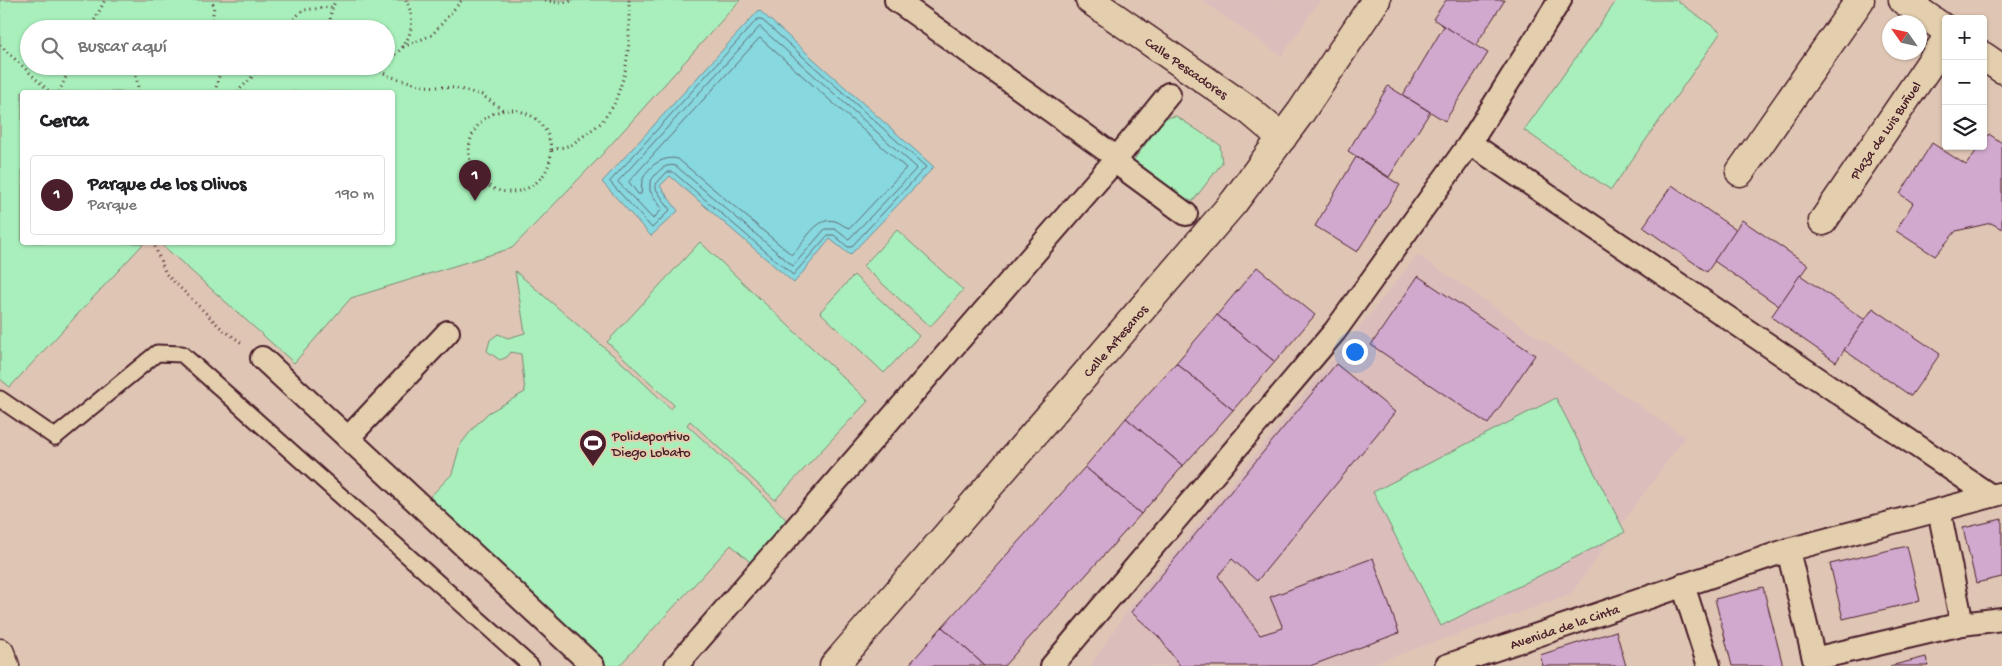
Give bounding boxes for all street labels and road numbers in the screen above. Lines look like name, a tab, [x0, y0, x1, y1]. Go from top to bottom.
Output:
street label: Calle Pescadores	[1141, 35, 1231, 105]
street label: Plaza de Luis Buñuel	[1847, 79, 1926, 185]
street label: Calle Artesanos	[1081, 302, 1153, 382]
street label: Avenida de la Cinta	[1508, 601, 1623, 655]

